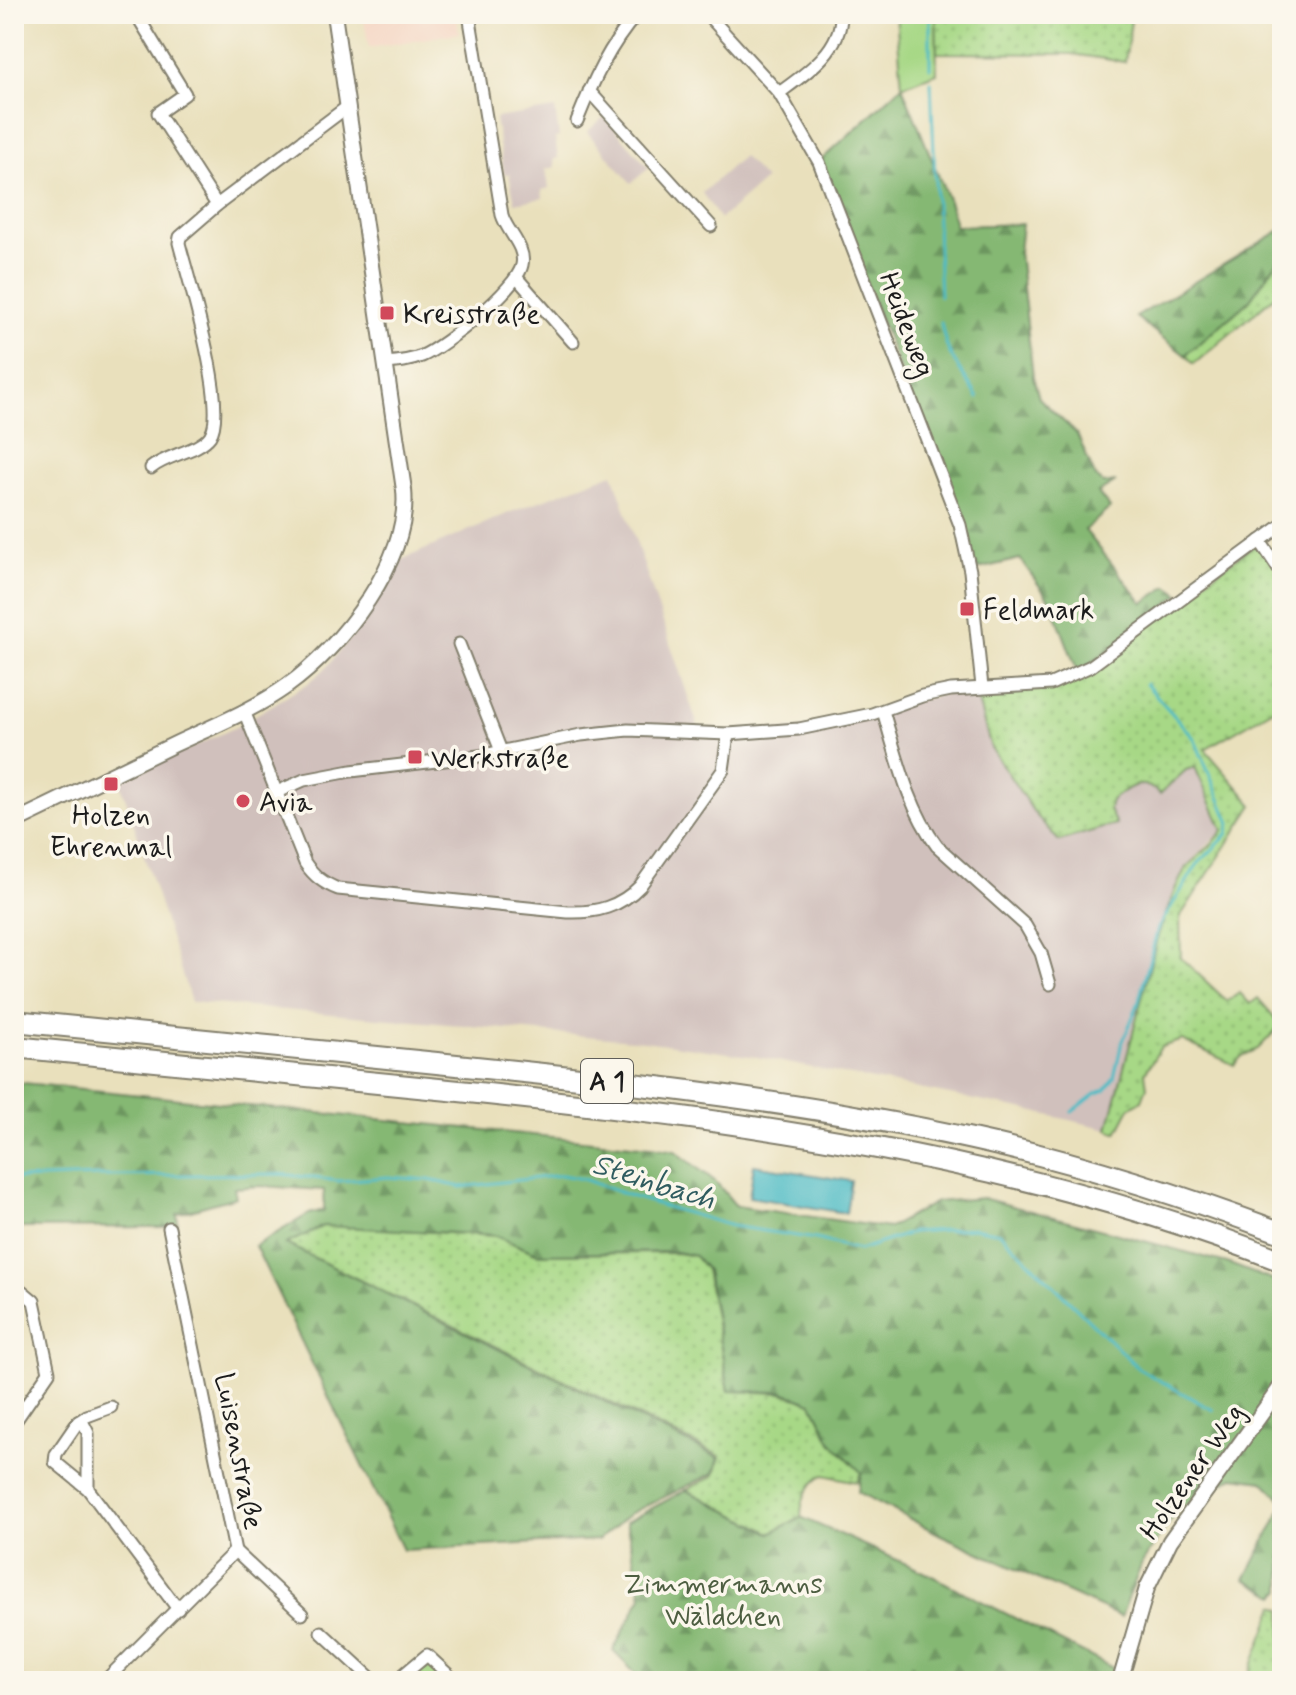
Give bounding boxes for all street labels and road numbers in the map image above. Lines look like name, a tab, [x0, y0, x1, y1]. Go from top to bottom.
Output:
street label: Heideweg	[867, 267, 943, 383]
road number: A 1	[581, 1059, 633, 1103]
street label: Luisenstraße	[204, 1370, 271, 1533]
street label: Holzener Weg	[1132, 1397, 1254, 1548]

